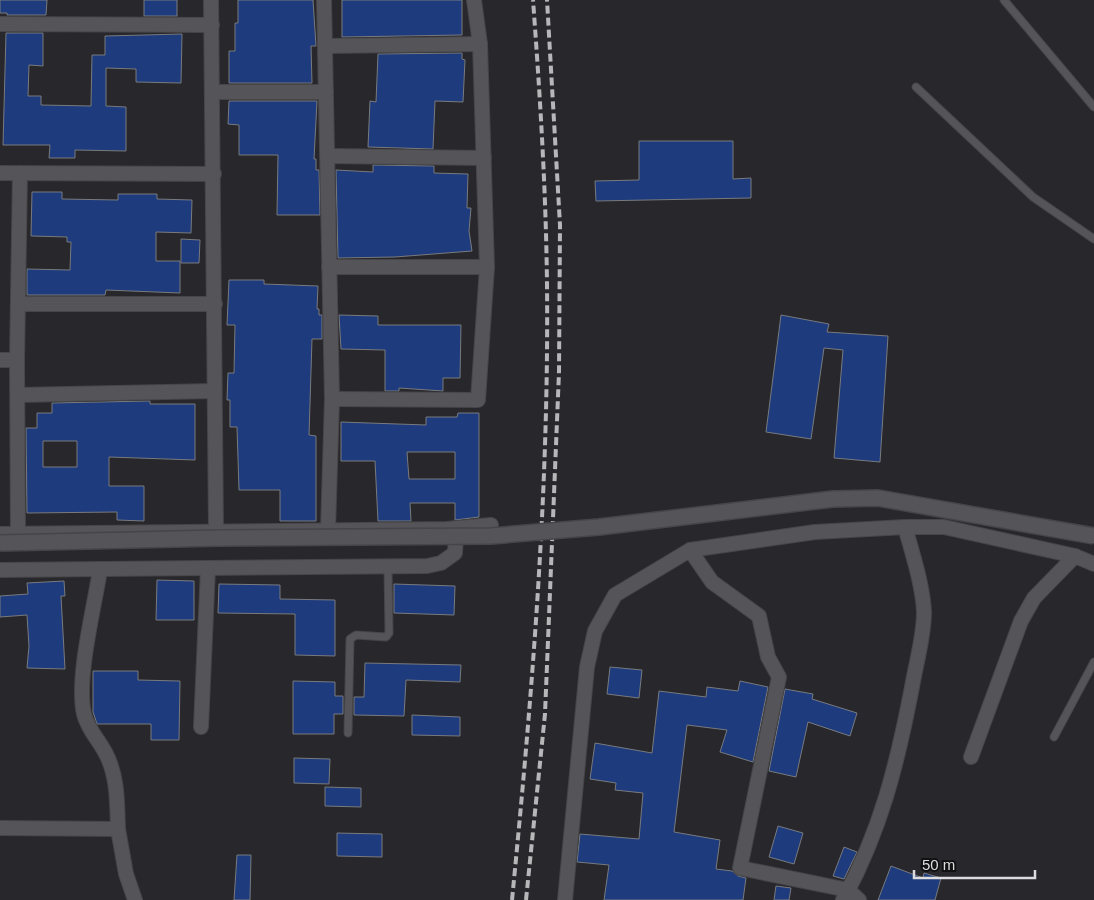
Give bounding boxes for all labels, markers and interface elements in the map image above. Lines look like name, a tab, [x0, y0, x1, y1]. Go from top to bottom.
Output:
scale bar	[914, 848, 1035, 880]
text: 50 m	[922, 856, 955, 873]

